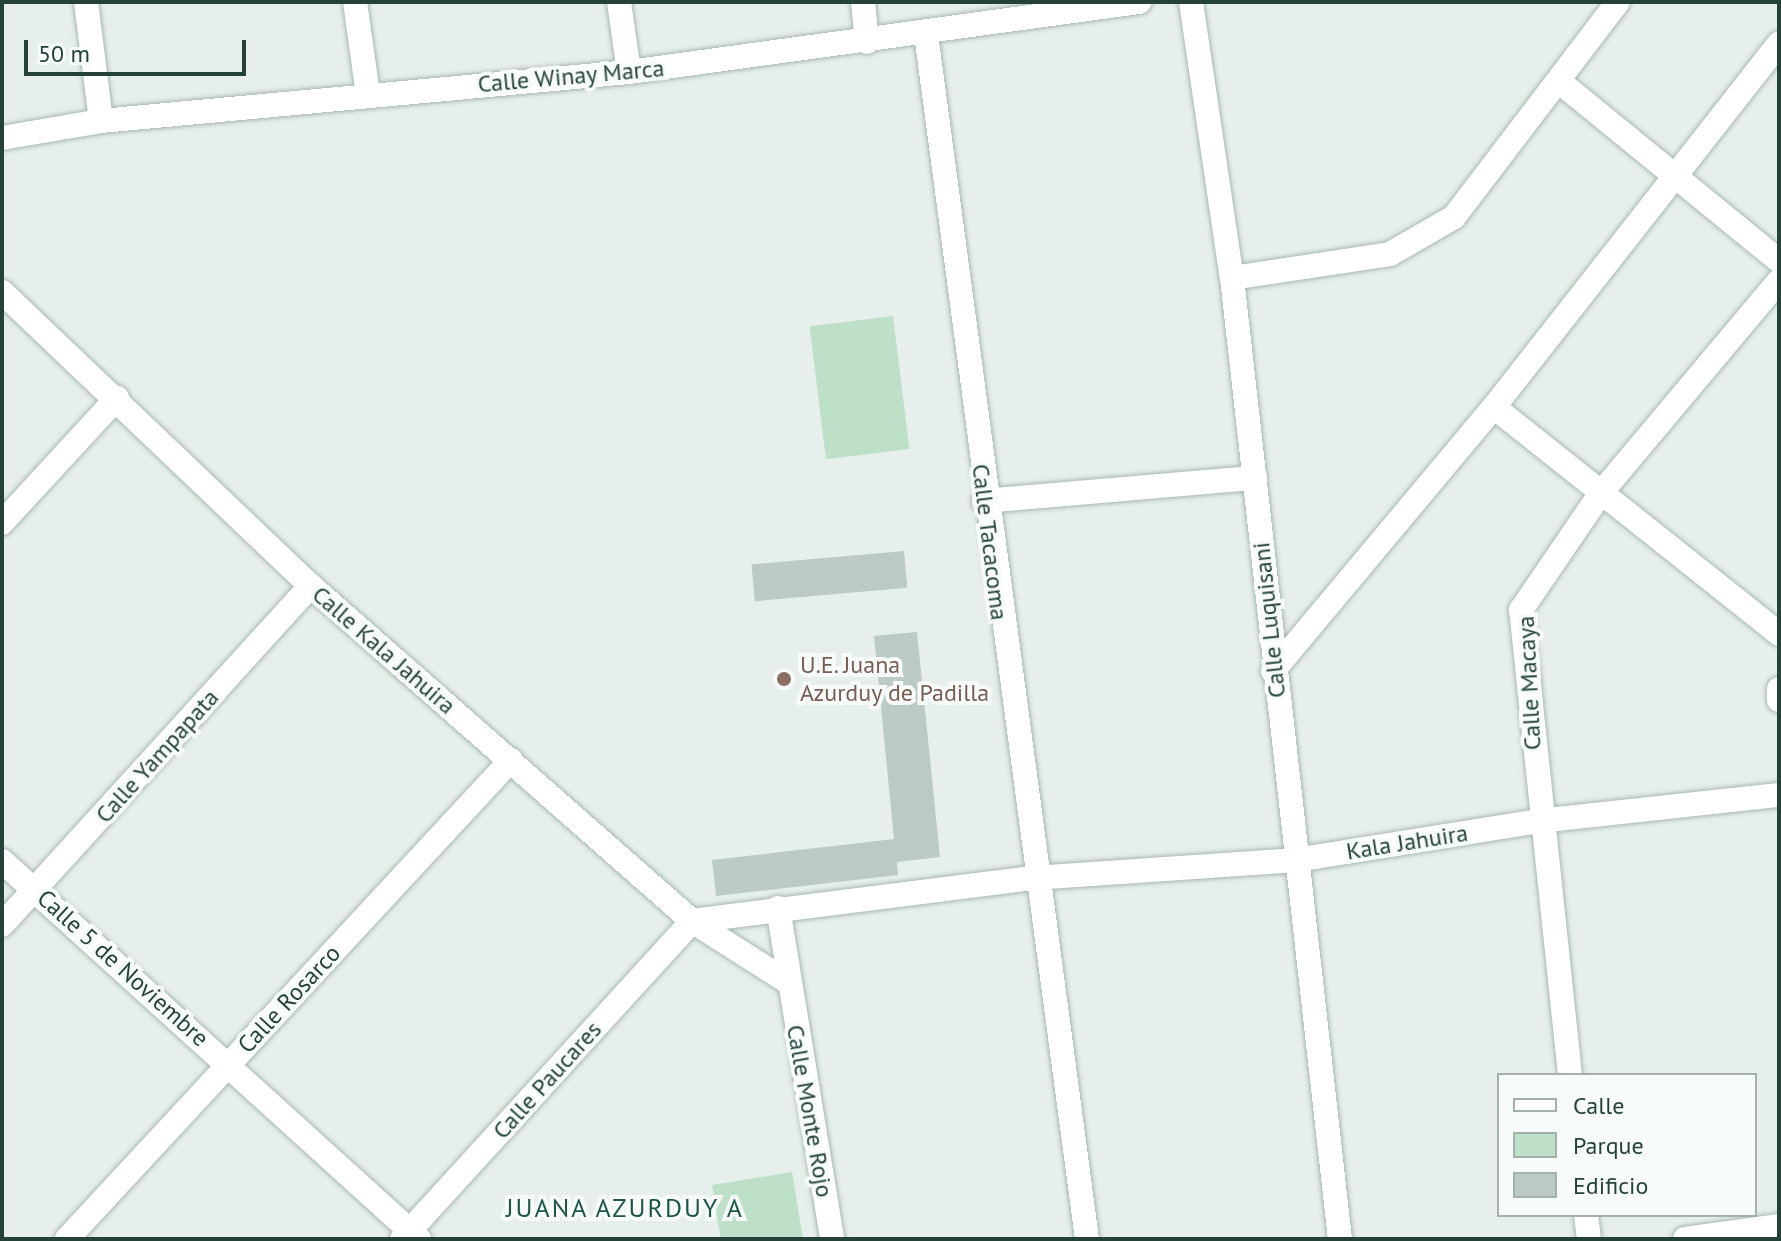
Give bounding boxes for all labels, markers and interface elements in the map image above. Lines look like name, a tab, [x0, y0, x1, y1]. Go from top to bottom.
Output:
scale bar	[28, 24, 250, 74]
text: 50 m	[38, 38, 90, 69]
street label: Calle Winay Marca	[476, 53, 666, 99]
street label: Calle Tacacoma	[966, 462, 1014, 622]
street label: Calle Luquisani	[1246, 541, 1292, 699]
street label: Calle Kala Jahuira	[306, 580, 462, 720]
street label: Calle Macaya	[1511, 615, 1547, 751]
place label: U.E. Juana Azurduy de Padilla	[800, 651, 990, 707]
marker: U.E. Juana Azurduy de Padilla	[775, 670, 793, 688]
street label: Calle Yampapata	[89, 683, 225, 829]
street label: Kala Jahuira	[1344, 818, 1470, 866]
street label: Calle 5 de Noviembre	[31, 884, 215, 1052]
street label: Calle Rosarco	[232, 939, 346, 1059]
street label: Calle Paucares	[487, 1015, 607, 1145]
street label: Calle Monte Rojo	[781, 1023, 839, 1199]
legend	[1497, 1073, 1757, 1217]
text: Calle	[1573, 1090, 1624, 1121]
text: Parque	[1573, 1130, 1644, 1161]
text: Edificio	[1573, 1170, 1648, 1201]
district label: JUANA AZURDUY A	[504, 1192, 746, 1224]

